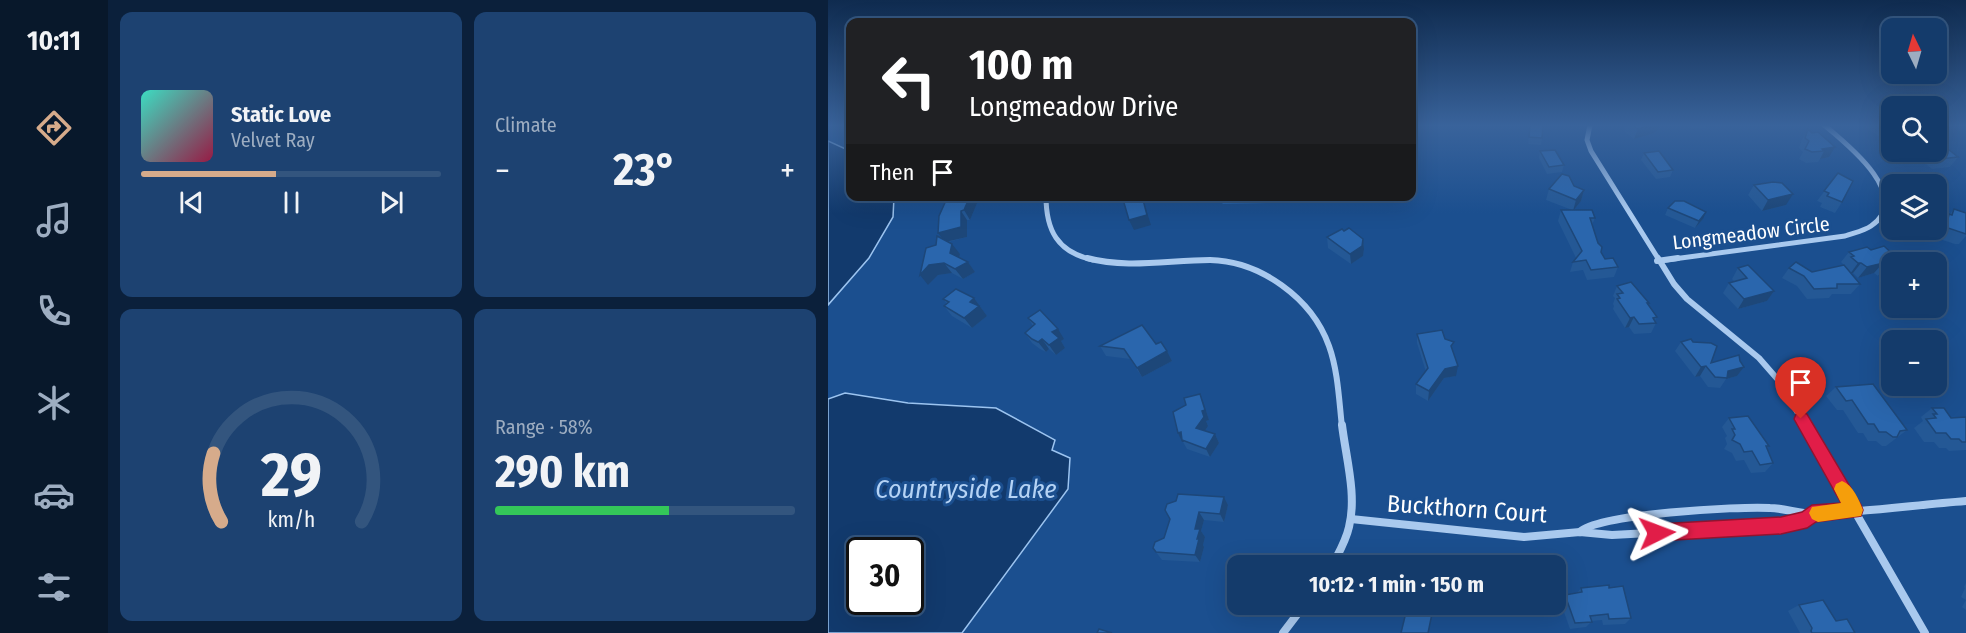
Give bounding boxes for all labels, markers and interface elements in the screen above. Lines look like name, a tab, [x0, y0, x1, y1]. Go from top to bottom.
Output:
north arrow	[1881, 18, 1947, 84]
map controls	[1881, 18, 1947, 396]
text: 10:11	[27, 25, 81, 57]
text: 100 m	[969, 40, 1073, 90]
icon: left	[870, 42, 948, 120]
text: Longmeadow Drive	[969, 91, 1178, 123]
button: search	[1881, 96, 1947, 162]
text: Static Love	[231, 101, 331, 128]
icon: directions	[33, 107, 75, 149]
text: Climate	[495, 113, 557, 137]
text: Velvet Ray	[231, 128, 315, 152]
text: 23°	[613, 143, 677, 197]
text: −	[495, 151, 510, 191]
text: +	[780, 151, 795, 191]
icon: arrive	[926, 156, 959, 189]
text: Then	[870, 159, 914, 186]
button: layers	[1881, 174, 1947, 240]
icon: previous	[175, 186, 208, 219]
icon: pause	[275, 186, 308, 219]
icon: next	[375, 186, 408, 219]
icon: music	[33, 199, 75, 241]
street label: Longmeadow Circle	[1671, 211, 1831, 255]
button: +	[1881, 252, 1947, 318]
icon: phone	[33, 290, 75, 332]
button: −	[1881, 330, 1947, 396]
pin	[1775, 357, 1826, 419]
icon: arrive	[1784, 366, 1817, 399]
icon: climate	[33, 382, 75, 424]
text: Range · 58%	[495, 415, 593, 439]
text: 29	[260, 438, 321, 513]
text: 290 km	[495, 445, 630, 499]
icon: car	[33, 474, 75, 516]
water label: Countryside Lake	[875, 474, 1057, 505]
street label: Buckthorn Court	[1386, 489, 1548, 529]
position arrow	[1625, 501, 1689, 565]
text: km/h	[267, 507, 315, 533]
speed limit sign: 30	[846, 537, 924, 615]
icon: filters	[33, 566, 75, 608]
text: 10:12 · 1 min · 150 m	[1309, 571, 1484, 598]

